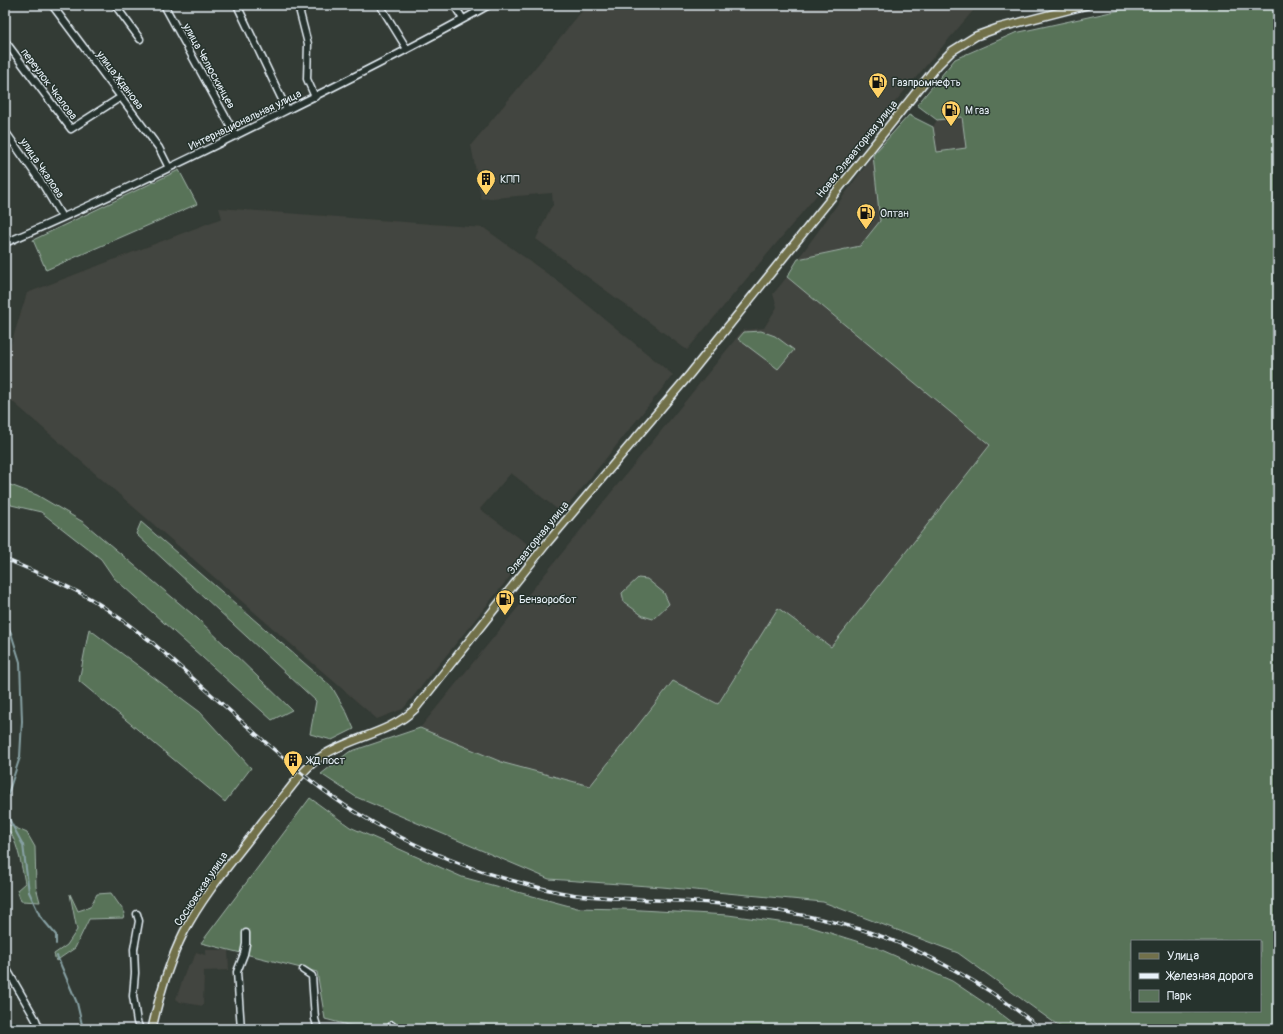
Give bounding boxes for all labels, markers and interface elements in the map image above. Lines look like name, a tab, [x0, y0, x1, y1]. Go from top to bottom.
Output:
street label: улица Челюскинцев	[180, 20, 238, 111]
street label: переулок Чкалова	[18, 46, 80, 122]
street label: улица Жданова	[93, 47, 146, 112]
fuel station icon: Газпромнефть	[867, 71, 889, 99]
place label: Газпромнефть	[892, 76, 961, 89]
street label: Интернациональная улица	[187, 87, 303, 153]
street label: Новая Элеваторная улица	[814, 98, 900, 200]
fuel station icon: М газ	[940, 99, 962, 127]
place label: М газ	[965, 104, 989, 117]
street label: улица Чкалова	[17, 135, 67, 200]
building icon: КПП	[475, 168, 497, 196]
place label: КПП	[500, 173, 520, 186]
fuel station icon: Оптан	[855, 202, 877, 230]
place label: Оптан	[880, 207, 909, 220]
street label: Элеваторная улица	[504, 499, 572, 577]
fuel station icon: Бензоробот	[494, 588, 516, 616]
place label: Бензоробот	[519, 593, 577, 606]
building icon: ЖД пост	[282, 749, 304, 777]
place label: ЖД пост	[305, 754, 345, 767]
street label: Сосновская улица	[171, 850, 231, 928]
legend	[1131, 940, 1261, 1012]
text: Улица	[1167, 949, 1199, 964]
text: Железная дорога	[1165, 969, 1254, 984]
text: Парк	[1167, 989, 1192, 1004]

